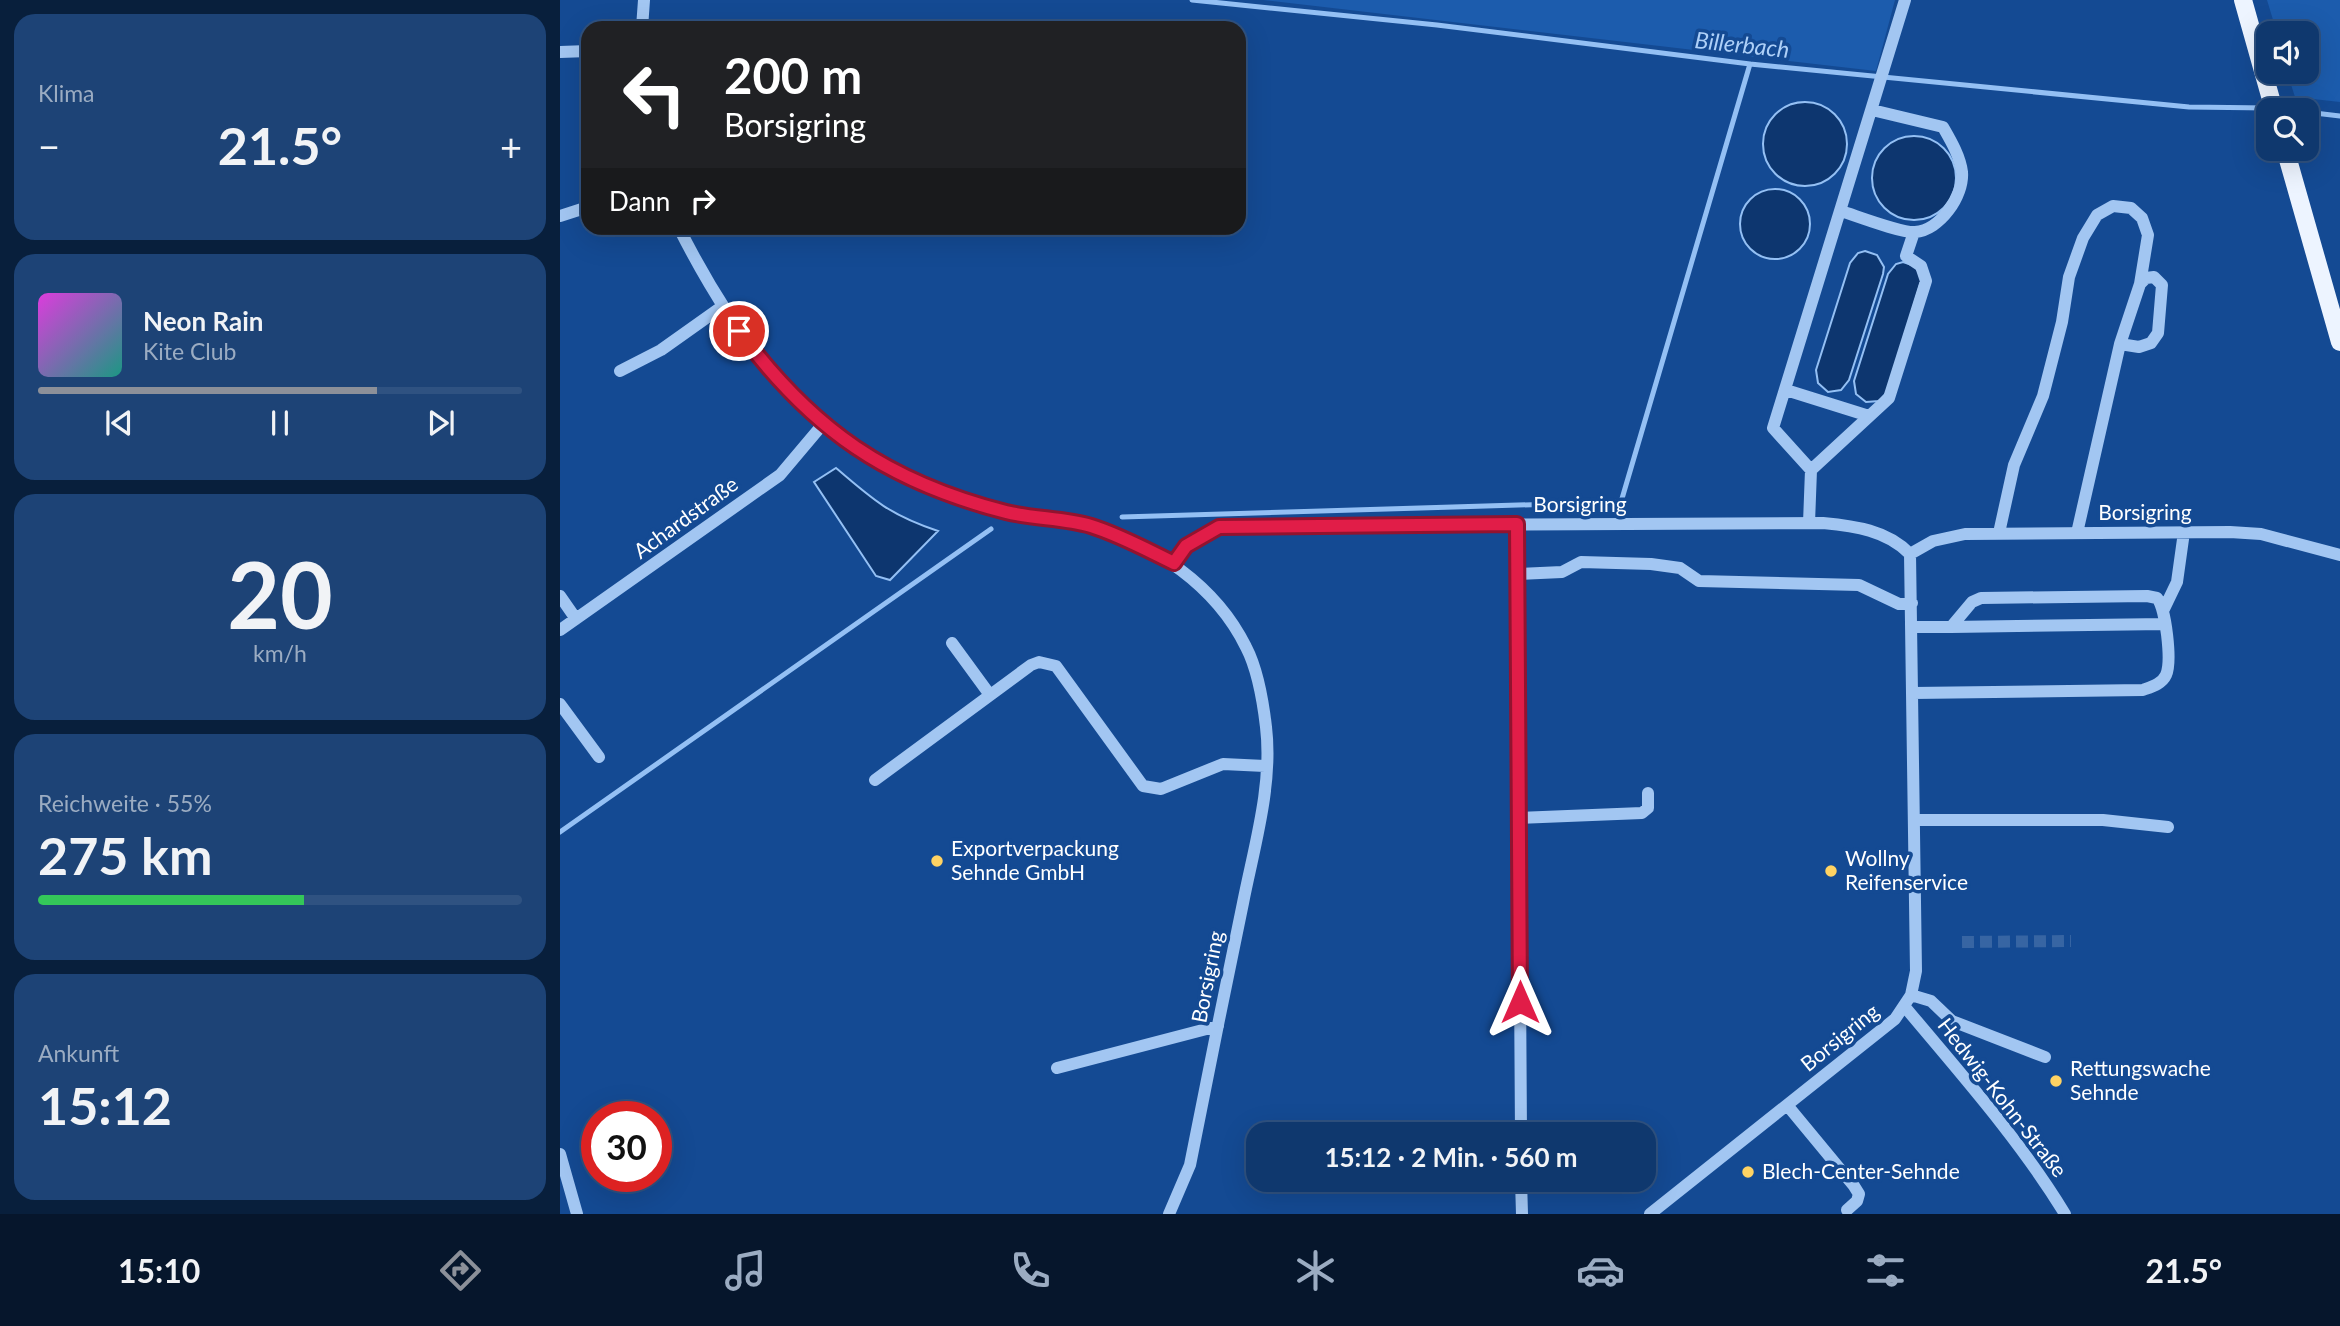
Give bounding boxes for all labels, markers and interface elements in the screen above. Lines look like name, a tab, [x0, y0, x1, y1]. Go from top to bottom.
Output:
map controls	[2256, 21, 2319, 161]
button: sound	[2256, 21, 2319, 84]
water label: Billerbach	[1694, 25, 1791, 63]
text: 200 m	[724, 46, 862, 104]
icon: left	[609, 49, 700, 140]
text: Klima	[38, 79, 95, 107]
button: search	[2256, 98, 2319, 161]
text: Borsigring	[724, 105, 866, 144]
text: 21.5°	[218, 114, 342, 176]
text: −	[38, 123, 60, 169]
text: +	[500, 123, 522, 169]
icon: right	[684, 182, 722, 220]
text: Dann	[609, 185, 670, 217]
pin	[709, 301, 769, 361]
text: Neon Rain	[143, 305, 263, 337]
icon: arrive	[720, 312, 758, 350]
text: Kite Club	[143, 337, 236, 365]
icon: previous	[100, 404, 138, 442]
icon: pause	[261, 404, 299, 442]
icon: next	[422, 404, 460, 442]
street label: Achardstraße	[628, 471, 742, 563]
street label: Borsigring	[1533, 491, 1627, 516]
street label: Borsigring	[2098, 499, 2192, 524]
text: 20	[227, 539, 333, 648]
text: km/h	[253, 639, 307, 667]
text: Reichweite · 55%	[38, 789, 212, 817]
text: 275 km	[38, 824, 212, 886]
place label: Exportverpackung Sehnde GmbH	[951, 835, 1119, 884]
place label: Wollny Reifenservice	[1845, 845, 1968, 894]
marker: Exportverpackung Sehnde GmbH	[929, 853, 945, 869]
marker: Wollny Reifenservice	[1823, 863, 1839, 879]
street label: Borsigring	[1185, 928, 1228, 1025]
position arrow	[1483, 965, 1557, 1039]
street label: Borsigring	[1795, 998, 1883, 1076]
street label: Hedwig-Kohn-Straße	[1933, 1013, 2073, 1181]
text: Ankunft	[38, 1039, 119, 1067]
place label: Rettungswache Sehnde	[2070, 1055, 2211, 1104]
marker: Rettungswache Sehnde	[2048, 1073, 2064, 1089]
text: 15:12	[38, 1074, 172, 1136]
speed limit sign: 30	[581, 1101, 672, 1192]
text: 15:12 · 2 Min. · 560 m	[1324, 1141, 1578, 1173]
place label: Blech-Center-Sehnde	[1762, 1158, 1960, 1183]
marker: Blech-Center-Sehnde	[1740, 1164, 1756, 1180]
icon: directions	[436, 1246, 485, 1295]
icon: music	[721, 1246, 770, 1295]
icon: phone	[1006, 1246, 1055, 1295]
icon: climate	[1291, 1246, 1340, 1295]
icon: car	[1576, 1246, 1625, 1295]
icon: filters	[1861, 1246, 1910, 1295]
text: 15:10	[118, 1251, 200, 1290]
text: 21.5°	[2145, 1251, 2222, 1290]

